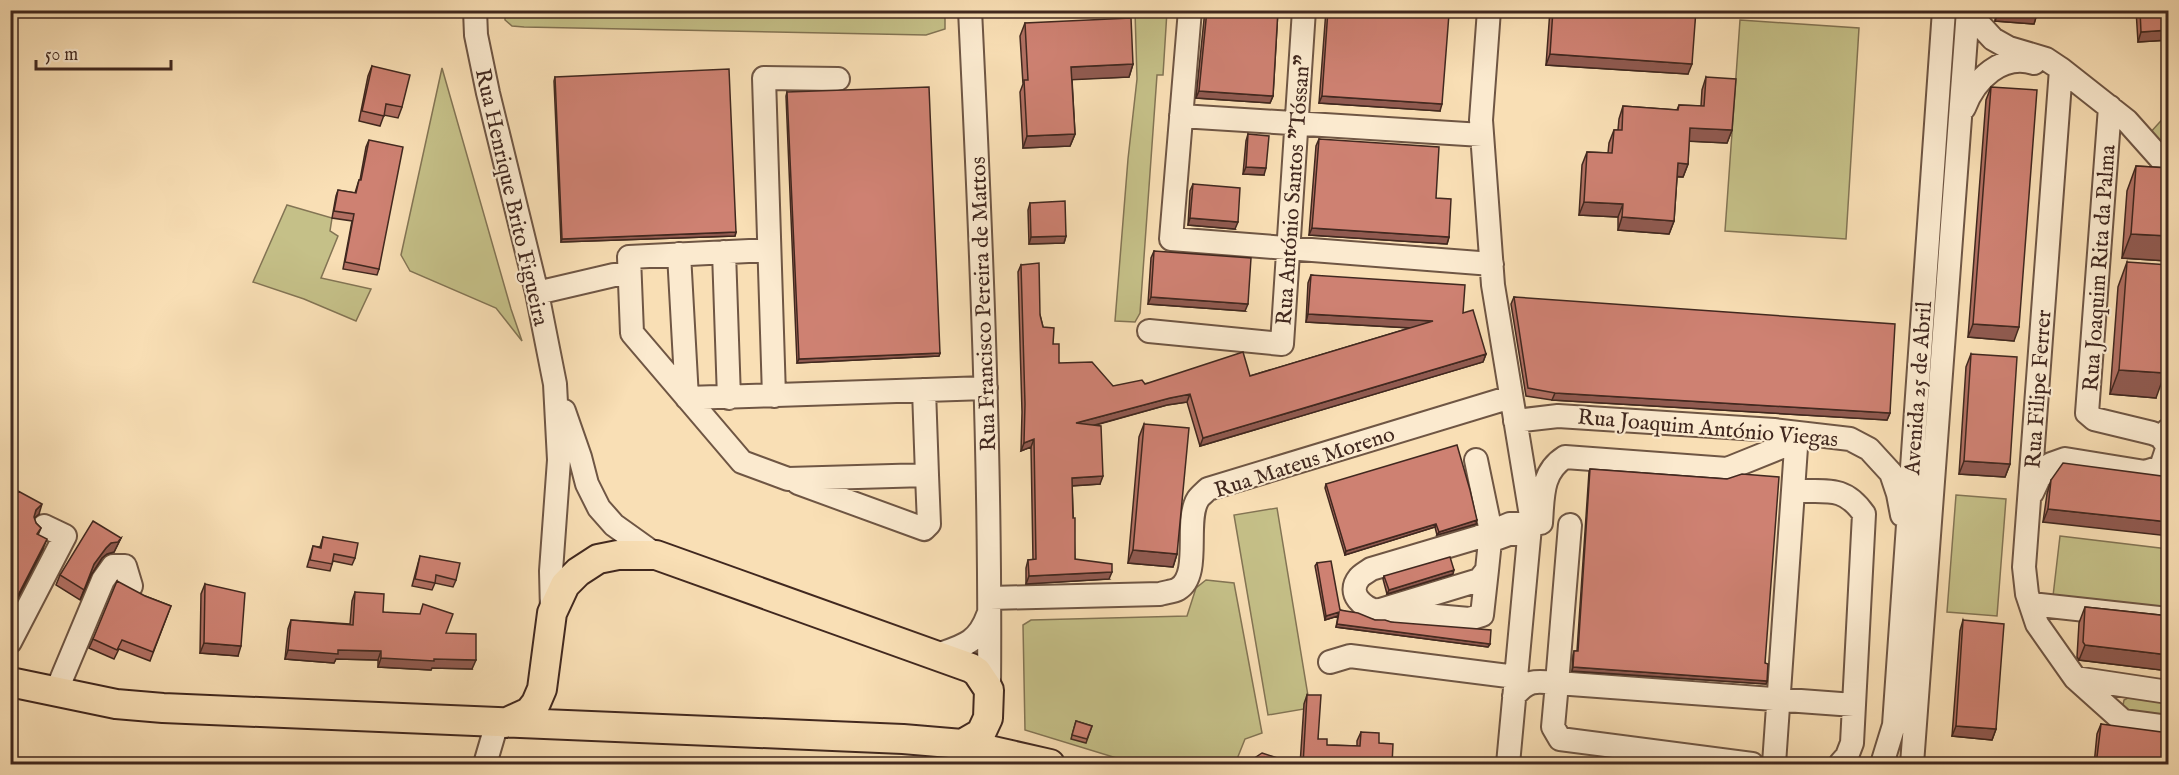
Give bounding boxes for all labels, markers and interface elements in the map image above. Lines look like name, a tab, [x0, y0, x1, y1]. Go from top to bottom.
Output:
scale bar	[36, 33, 171, 71]
text: 50 m	[45, 44, 78, 67]
street label: Rua António Santos "Tóssan"	[1271, 54, 1317, 326]
street label: Rua Henrique Brito Figueira	[468, 66, 554, 329]
street label: Rua Joaquim Rita da Palma	[2077, 143, 2123, 392]
street label: Rua Francisco Pereira de Mattos	[965, 156, 1003, 452]
street label: Avenida 25 de Abril	[1899, 300, 1939, 477]
street label: Rua Filipe Ferrer	[2019, 309, 2059, 469]
street label: Rua Joaquim António Viegas	[1576, 404, 1839, 454]
street label: Rua Mateus Moreno	[1211, 420, 1399, 505]

